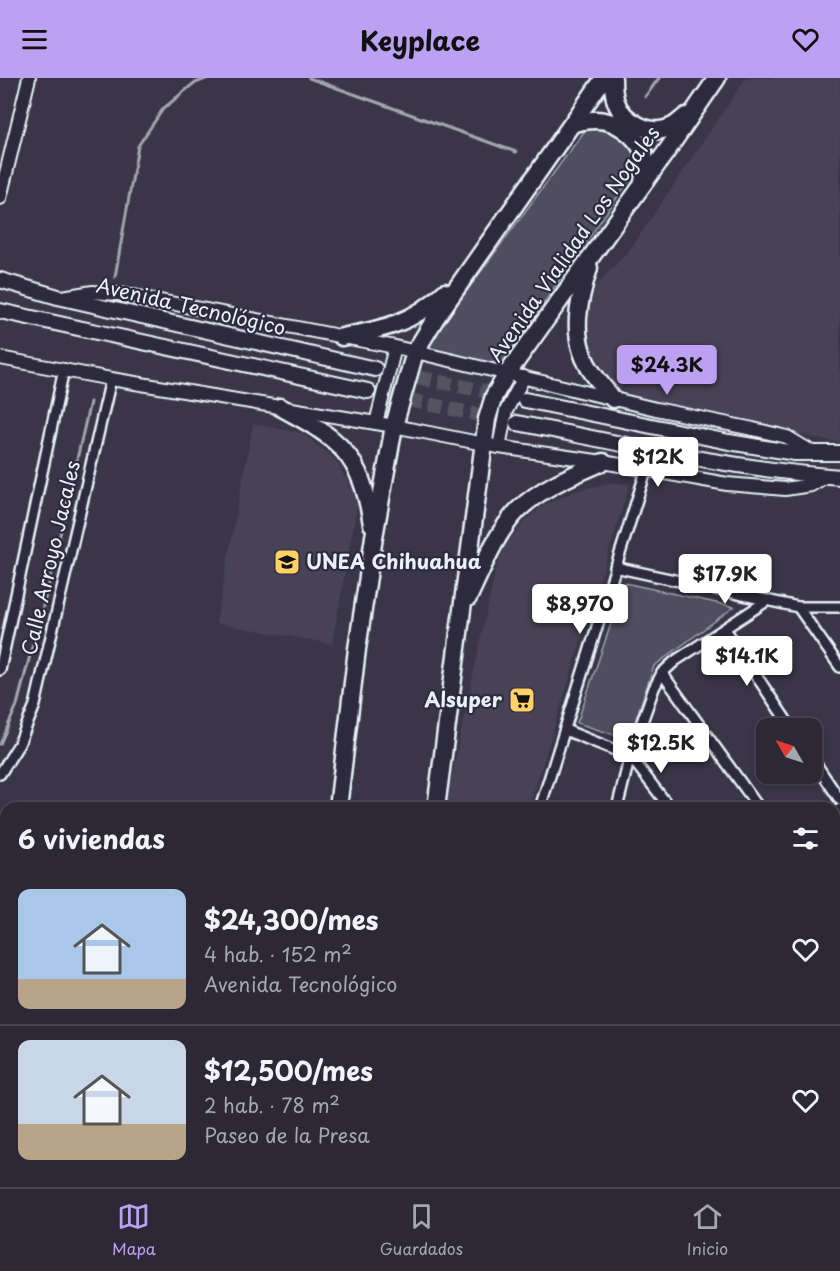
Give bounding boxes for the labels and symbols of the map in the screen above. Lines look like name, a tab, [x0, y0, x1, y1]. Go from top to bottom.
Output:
street label: Avenida Vialidad Los Nogales	[480, 119, 666, 368]
street label: Avenida Tecnológico	[94, 270, 289, 342]
pin: $24.3K	[618, 345, 716, 396]
pin: $12K	[622, 437, 694, 488]
street label: Calle Arroyo Jacales	[13, 457, 87, 658]
place label: UNEA Chihuahua	[306, 546, 482, 576]
school or university icon: UNEA Chihuahua	[272, 547, 302, 577]
pin: $17.9K	[676, 554, 774, 605]
pin: $8,970	[531, 584, 629, 635]
pin: $14.1K	[698, 636, 796, 687]
place label: Alsuper	[425, 684, 503, 714]
supermarket icon: Alsuper	[507, 685, 537, 715]
north arrow	[756, 718, 822, 784]
pin: $12.5K	[612, 723, 710, 774]

